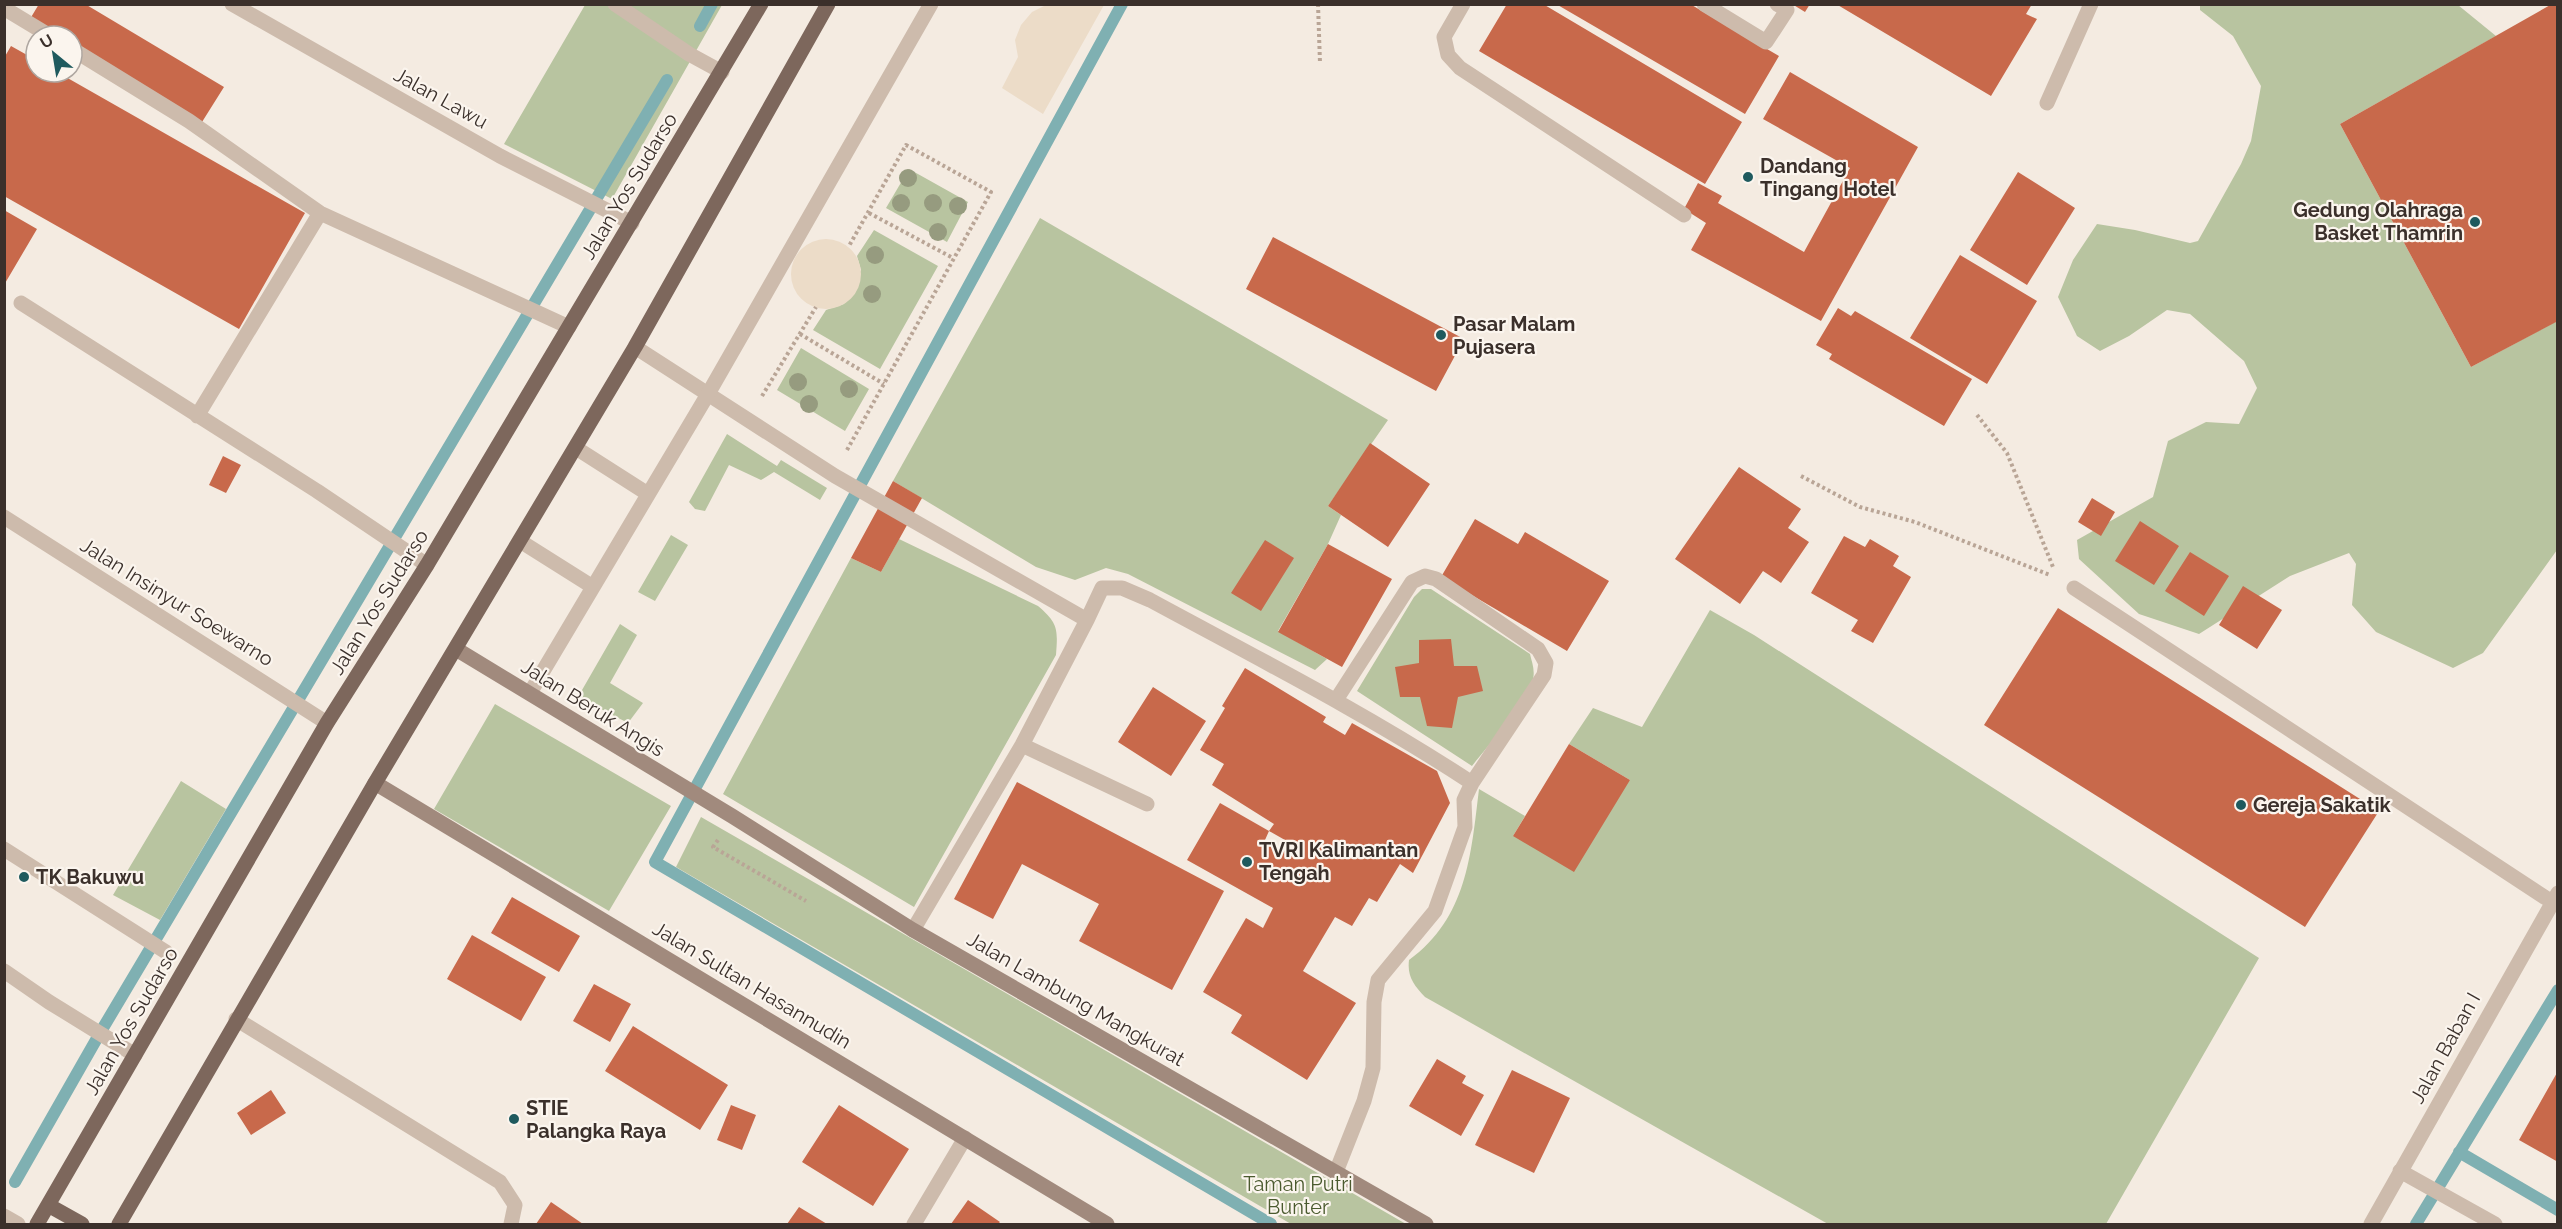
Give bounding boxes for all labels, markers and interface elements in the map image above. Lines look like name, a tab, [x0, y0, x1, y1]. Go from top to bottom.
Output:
north arrow	[24, 24, 84, 84]
text: U	[37, 30, 57, 53]
street label: Jalan Lawu	[390, 62, 492, 134]
street label: Jalan Yos Sudarso	[576, 108, 682, 264]
place label: Dandang Tingang Hotel	[1760, 154, 1896, 201]
marker: Dandang Tingang Hotel	[1741, 170, 1755, 184]
place label: Gedung Olahraga Basket Thamrin	[2293, 198, 2463, 245]
marker: Gedung Olahraga Basket Thamrin	[2468, 215, 2482, 229]
place label: Pasar Malam Pujasera	[1453, 312, 1575, 359]
marker: Pasar Malam Pujasera	[1434, 328, 1448, 342]
street label: Jalan Yos Sudarso	[325, 525, 433, 679]
street label: Jalan Insinyur Soewarno	[76, 533, 278, 671]
street label: Jalan Beruk Angis	[517, 654, 669, 762]
place label: Gereja Sakatik	[2253, 793, 2391, 817]
marker: Gereja Sakatik	[2234, 798, 2248, 812]
place label: TVRI Kalimantan Tengah	[1259, 838, 1418, 885]
marker: TVRI Kalimantan Tengah	[1240, 855, 1254, 869]
place label: TK Bakuwu	[36, 865, 144, 889]
marker: TK Bakuwu	[17, 870, 31, 884]
street label: Jalan Sultan Hasannudin	[649, 916, 855, 1054]
street label: Jalan Lambung Mangkurat	[963, 927, 1189, 1071]
street label: Jalan Yos Sudarso	[79, 943, 183, 1099]
street label: Jalan Baban I	[2405, 989, 2485, 1107]
place label: STIE Palangka Raya	[526, 1096, 666, 1143]
marker: STIE Palangka Raya	[507, 1112, 521, 1126]
park label: Taman Putri Bunter	[1243, 1172, 1353, 1219]

